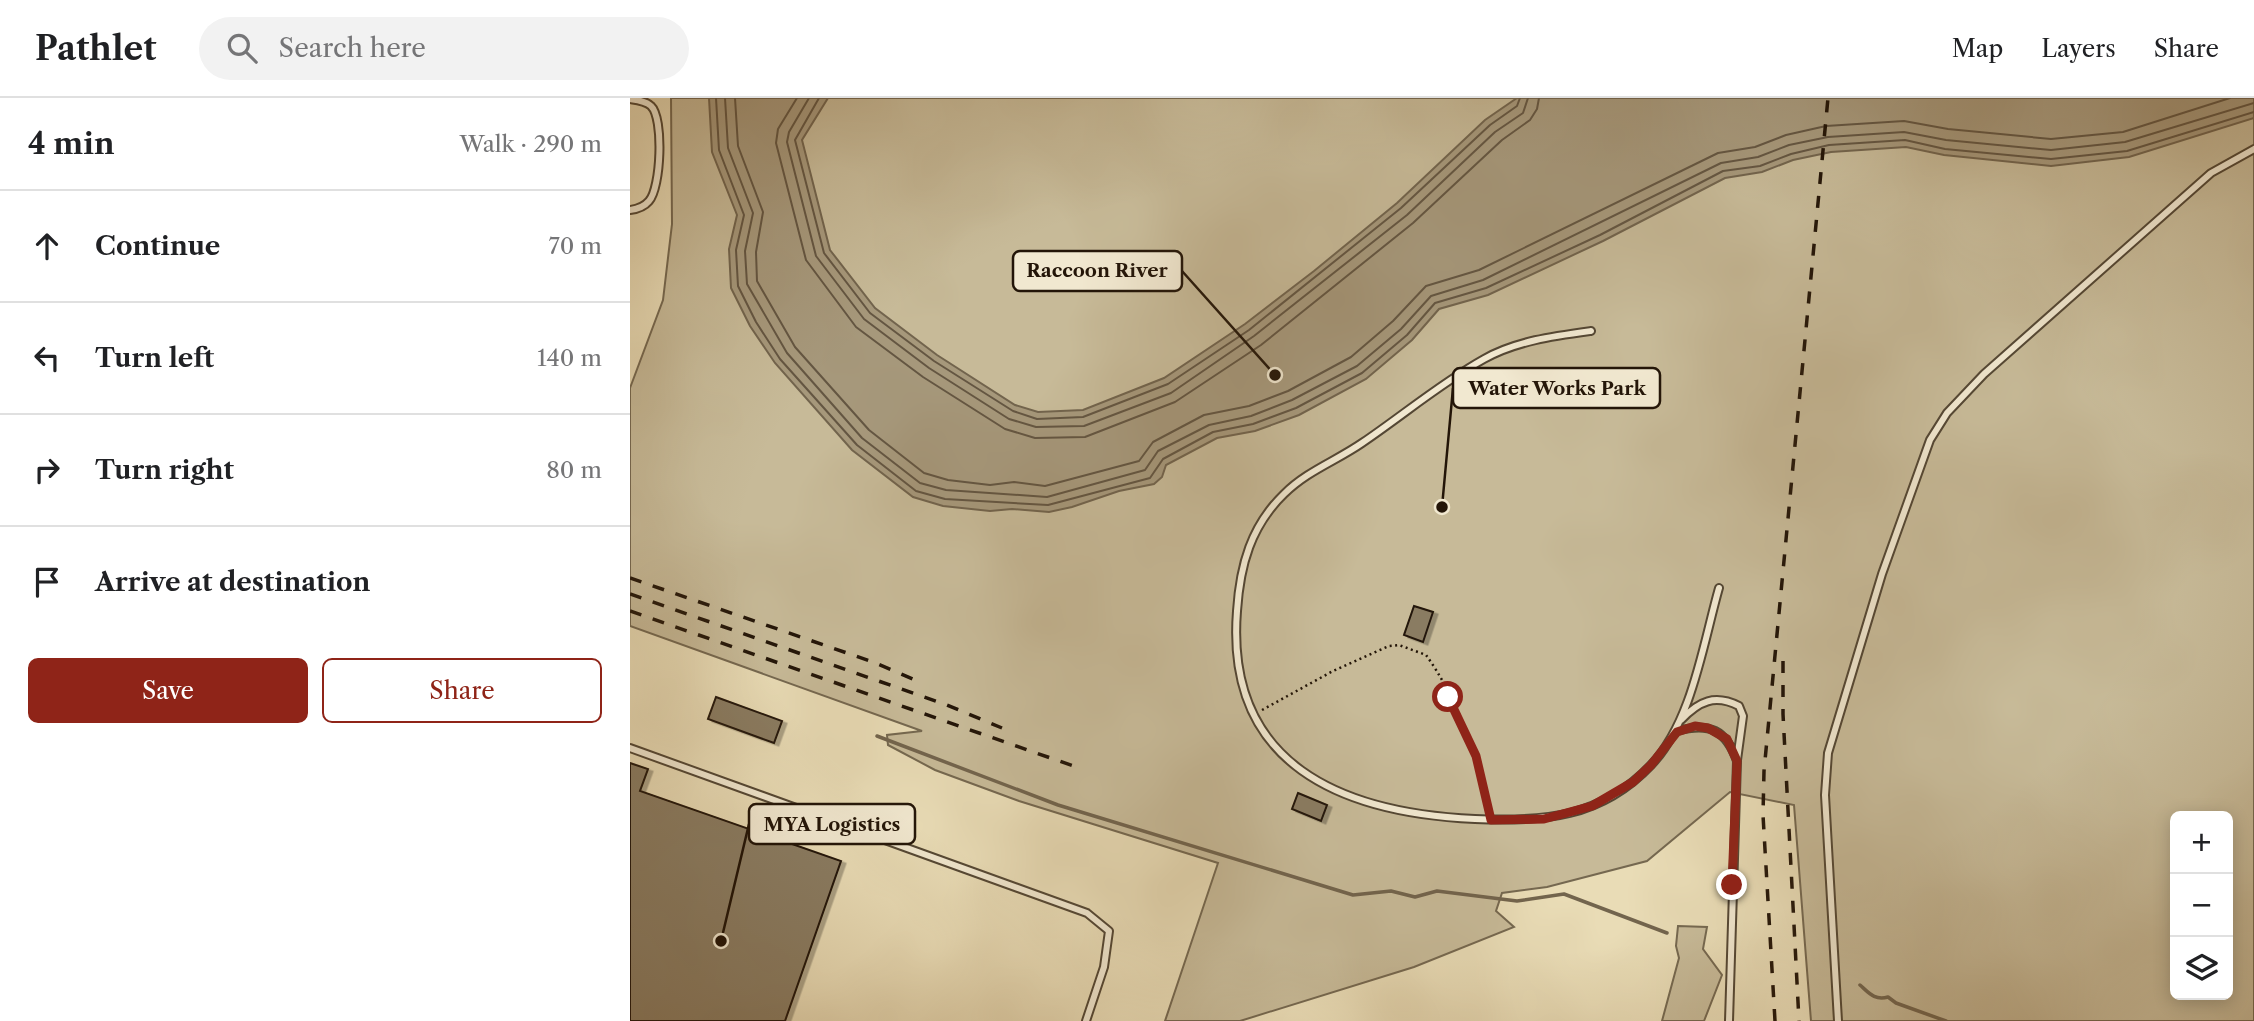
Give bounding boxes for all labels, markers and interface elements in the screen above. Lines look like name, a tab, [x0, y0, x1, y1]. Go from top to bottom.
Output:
search box	[199, 17, 689, 80]
text: Pathlet	[35, 28, 157, 69]
icon: search	[223, 29, 261, 67]
text: Search here	[279, 32, 426, 64]
text: Map	[1952, 34, 2003, 63]
text: Layers	[2041, 34, 2116, 63]
text: Share	[2154, 34, 2219, 63]
text: 4 min	[28, 125, 114, 162]
text: Walk · 290 m	[460, 130, 602, 158]
icon: ahead	[28, 227, 66, 265]
text: Continue	[95, 230, 220, 262]
text: 70 m	[549, 232, 602, 260]
callout: Raccoon River	[1013, 251, 1182, 291]
text: Raccoon River	[1026, 259, 1169, 282]
icon: left	[28, 339, 66, 377]
text: Turn left	[95, 342, 214, 374]
text: 140 m	[537, 344, 602, 372]
callout: Water Works Park	[1453, 368, 1660, 408]
text: Water Works Park	[1467, 377, 1647, 400]
icon: right	[28, 451, 66, 489]
text: Turn right	[95, 454, 234, 486]
text: 80 m	[546, 456, 602, 484]
icon: arrive	[28, 563, 66, 601]
text: Arrive at destination	[95, 566, 370, 598]
button: Save	[28, 658, 308, 723]
button: Share	[322, 658, 602, 723]
route start	[1432, 681, 1463, 712]
callout: MYA Logistics	[749, 804, 915, 844]
map controls	[2170, 811, 2233, 1000]
button: +	[2170, 811, 2233, 874]
text: MYA Logistics	[764, 813, 901, 836]
route end	[1716, 869, 1747, 900]
button: −	[2170, 874, 2233, 937]
button: layers	[2170, 937, 2233, 1000]

